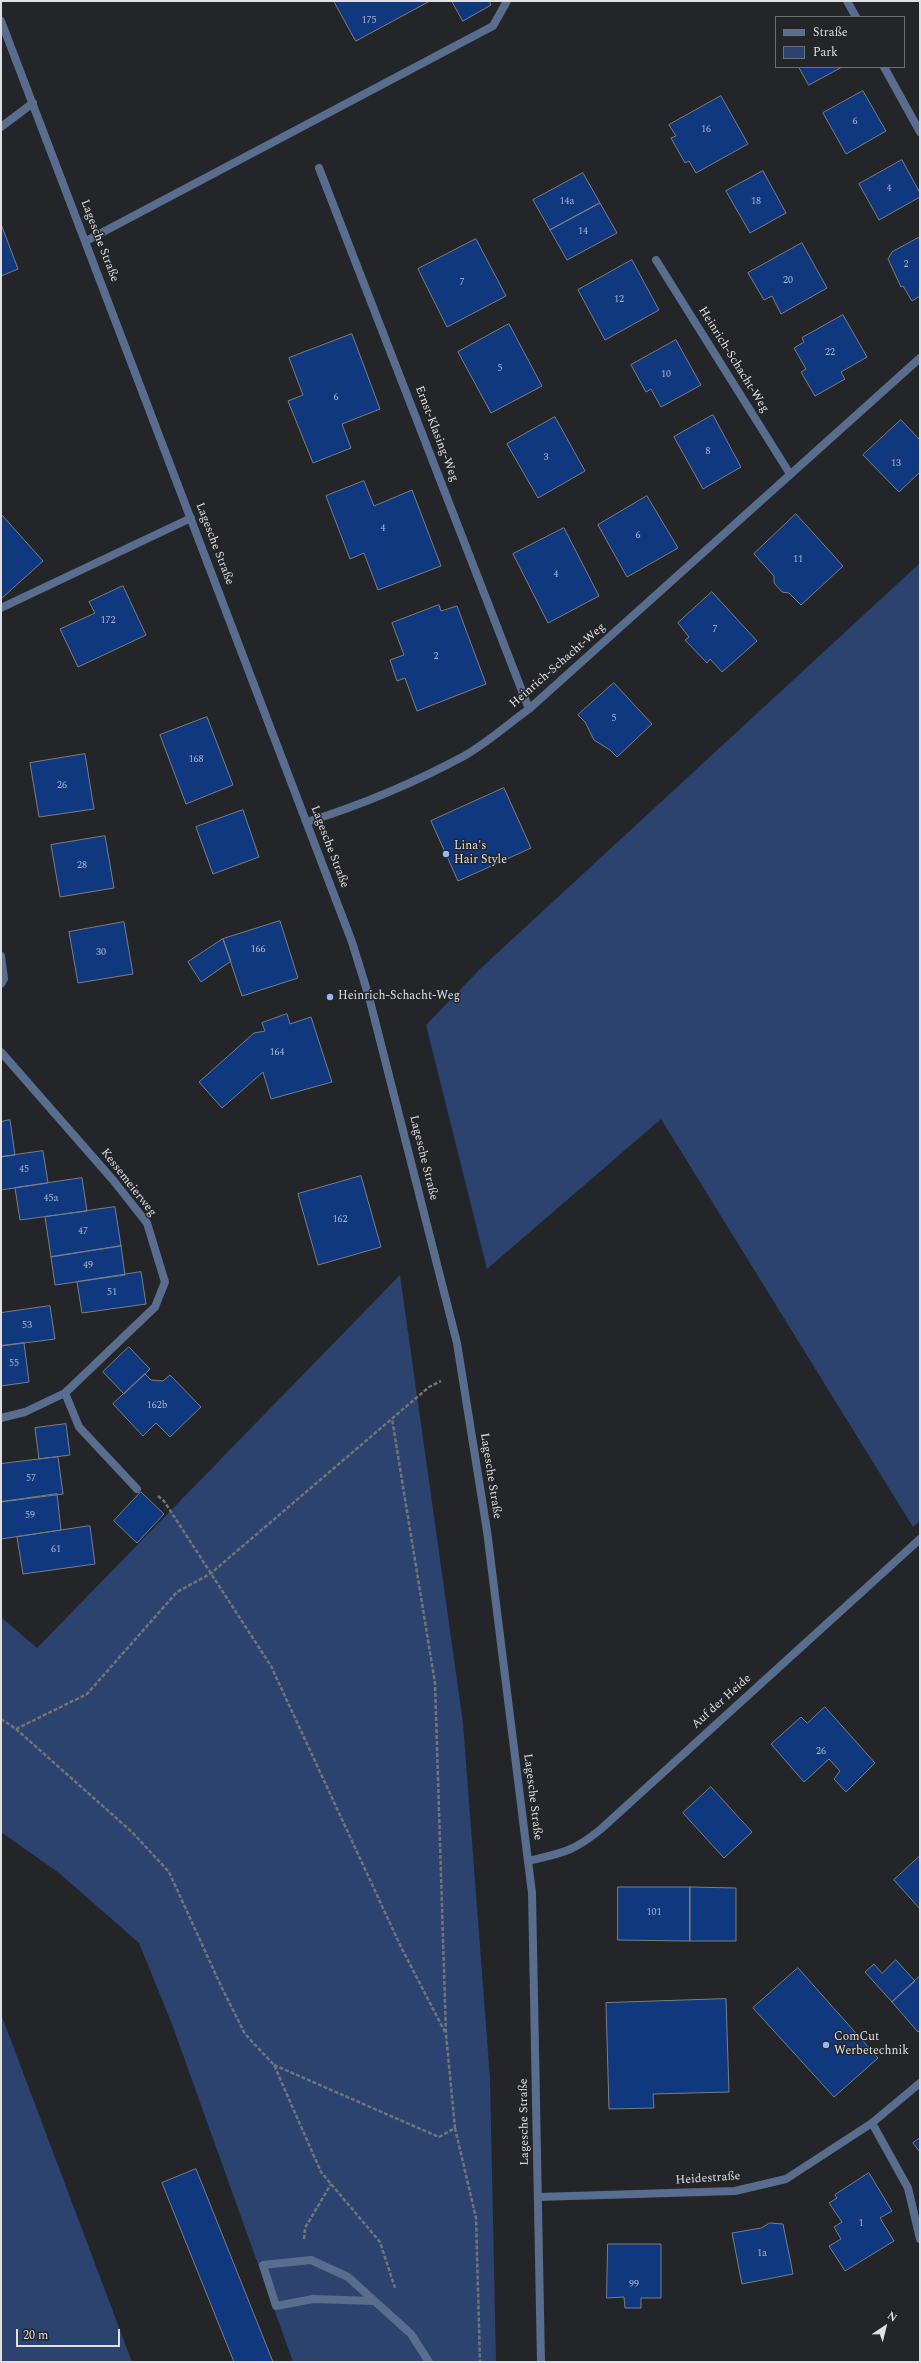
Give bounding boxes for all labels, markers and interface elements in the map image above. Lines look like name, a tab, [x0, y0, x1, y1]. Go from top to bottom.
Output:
house number: 175	[362, 15, 376, 27]
legend	[775, 16, 905, 68]
text: Straße	[813, 23, 848, 42]
text: Park	[813, 43, 838, 62]
house number: 6	[853, 116, 857, 128]
house number: 16	[701, 124, 711, 136]
house number: 4	[887, 183, 891, 195]
house number: 14a	[560, 196, 574, 208]
house number: 18	[751, 196, 761, 208]
street label: Lagesche Straße	[77, 198, 121, 284]
house number: 14	[578, 226, 588, 238]
house number: 2	[904, 259, 908, 271]
house number: 20	[783, 275, 793, 287]
house number: 7	[460, 277, 464, 289]
house number: 12	[614, 294, 624, 306]
street label: Heinrich-Schacht-Weg	[695, 304, 771, 416]
house number: 22	[825, 347, 835, 359]
house number: 5	[498, 363, 502, 375]
house number: 10	[661, 369, 671, 381]
street label: Ernst-Klasing-Weg	[411, 384, 461, 484]
house number: 6	[334, 392, 338, 404]
house number: 8	[706, 446, 710, 458]
house number: 3	[544, 452, 548, 464]
house number: 13	[891, 458, 901, 470]
street label: Lagesche Straße	[192, 501, 236, 587]
house number: 4	[381, 523, 385, 535]
house number: 6	[636, 530, 640, 542]
house number: 11	[793, 554, 803, 566]
house number: 4	[554, 569, 558, 581]
house number: 172	[101, 615, 115, 627]
street label: Heinrich-Schacht-Weg	[507, 621, 609, 711]
house number: 7	[713, 624, 717, 636]
house number: 2	[434, 651, 438, 663]
house number: 5	[612, 713, 616, 725]
house number: 168	[189, 754, 203, 766]
house number: 26	[57, 780, 67, 792]
street label: Lagesche Straße	[307, 804, 351, 890]
place label: Lina's Hair Style	[454, 840, 507, 868]
marker: Lina's Hair Style	[441, 849, 451, 859]
house number: 28	[77, 860, 87, 872]
house number: 166	[251, 944, 265, 956]
house number: 30	[96, 947, 106, 959]
place label: Heinrich-Schacht-Weg	[338, 990, 460, 1004]
marker: Heinrich-Schacht-Weg	[325, 992, 335, 1002]
house number: 164	[270, 1047, 284, 1059]
street label: Lagesche Straße	[405, 1114, 441, 1202]
street label: Kessemeierweg	[97, 1146, 159, 1220]
house number: 45	[19, 1164, 29, 1176]
house number: 45a	[44, 1193, 58, 1205]
house number: 162	[333, 1214, 347, 1226]
house number: 47	[78, 1226, 88, 1238]
house number: 49	[83, 1260, 93, 1272]
house number: 51	[107, 1287, 117, 1299]
house number: 53	[22, 1320, 32, 1332]
house number: 55	[9, 1358, 19, 1370]
house number: 162b	[147, 1400, 167, 1412]
street label: Lagesche Straße	[476, 1432, 504, 1520]
house number: 57	[26, 1473, 36, 1485]
house number: 59	[25, 1510, 35, 1522]
house number: 61	[51, 1544, 61, 1556]
street label: Auf der Heide	[689, 1672, 755, 1732]
house number: 26	[816, 1746, 826, 1758]
street label: Lagesche Straße	[520, 1753, 544, 1841]
house number: 101	[647, 1907, 661, 1919]
place label: ComCut Werbetechnik	[834, 2031, 909, 2059]
marker: ComCut Werbetechnik	[821, 2040, 831, 2050]
street label: Lagesche Straße	[517, 2078, 533, 2166]
street label: Heidestraße	[675, 2170, 741, 2188]
house number: 1	[859, 2218, 863, 2230]
house number: 1a	[757, 2248, 767, 2260]
house number: 99	[629, 2279, 639, 2291]
north arrow	[865, 2307, 905, 2347]
text: N	[884, 2307, 901, 2326]
scale bar	[18, 2321, 122, 2347]
text: 20 m	[23, 2326, 48, 2345]

